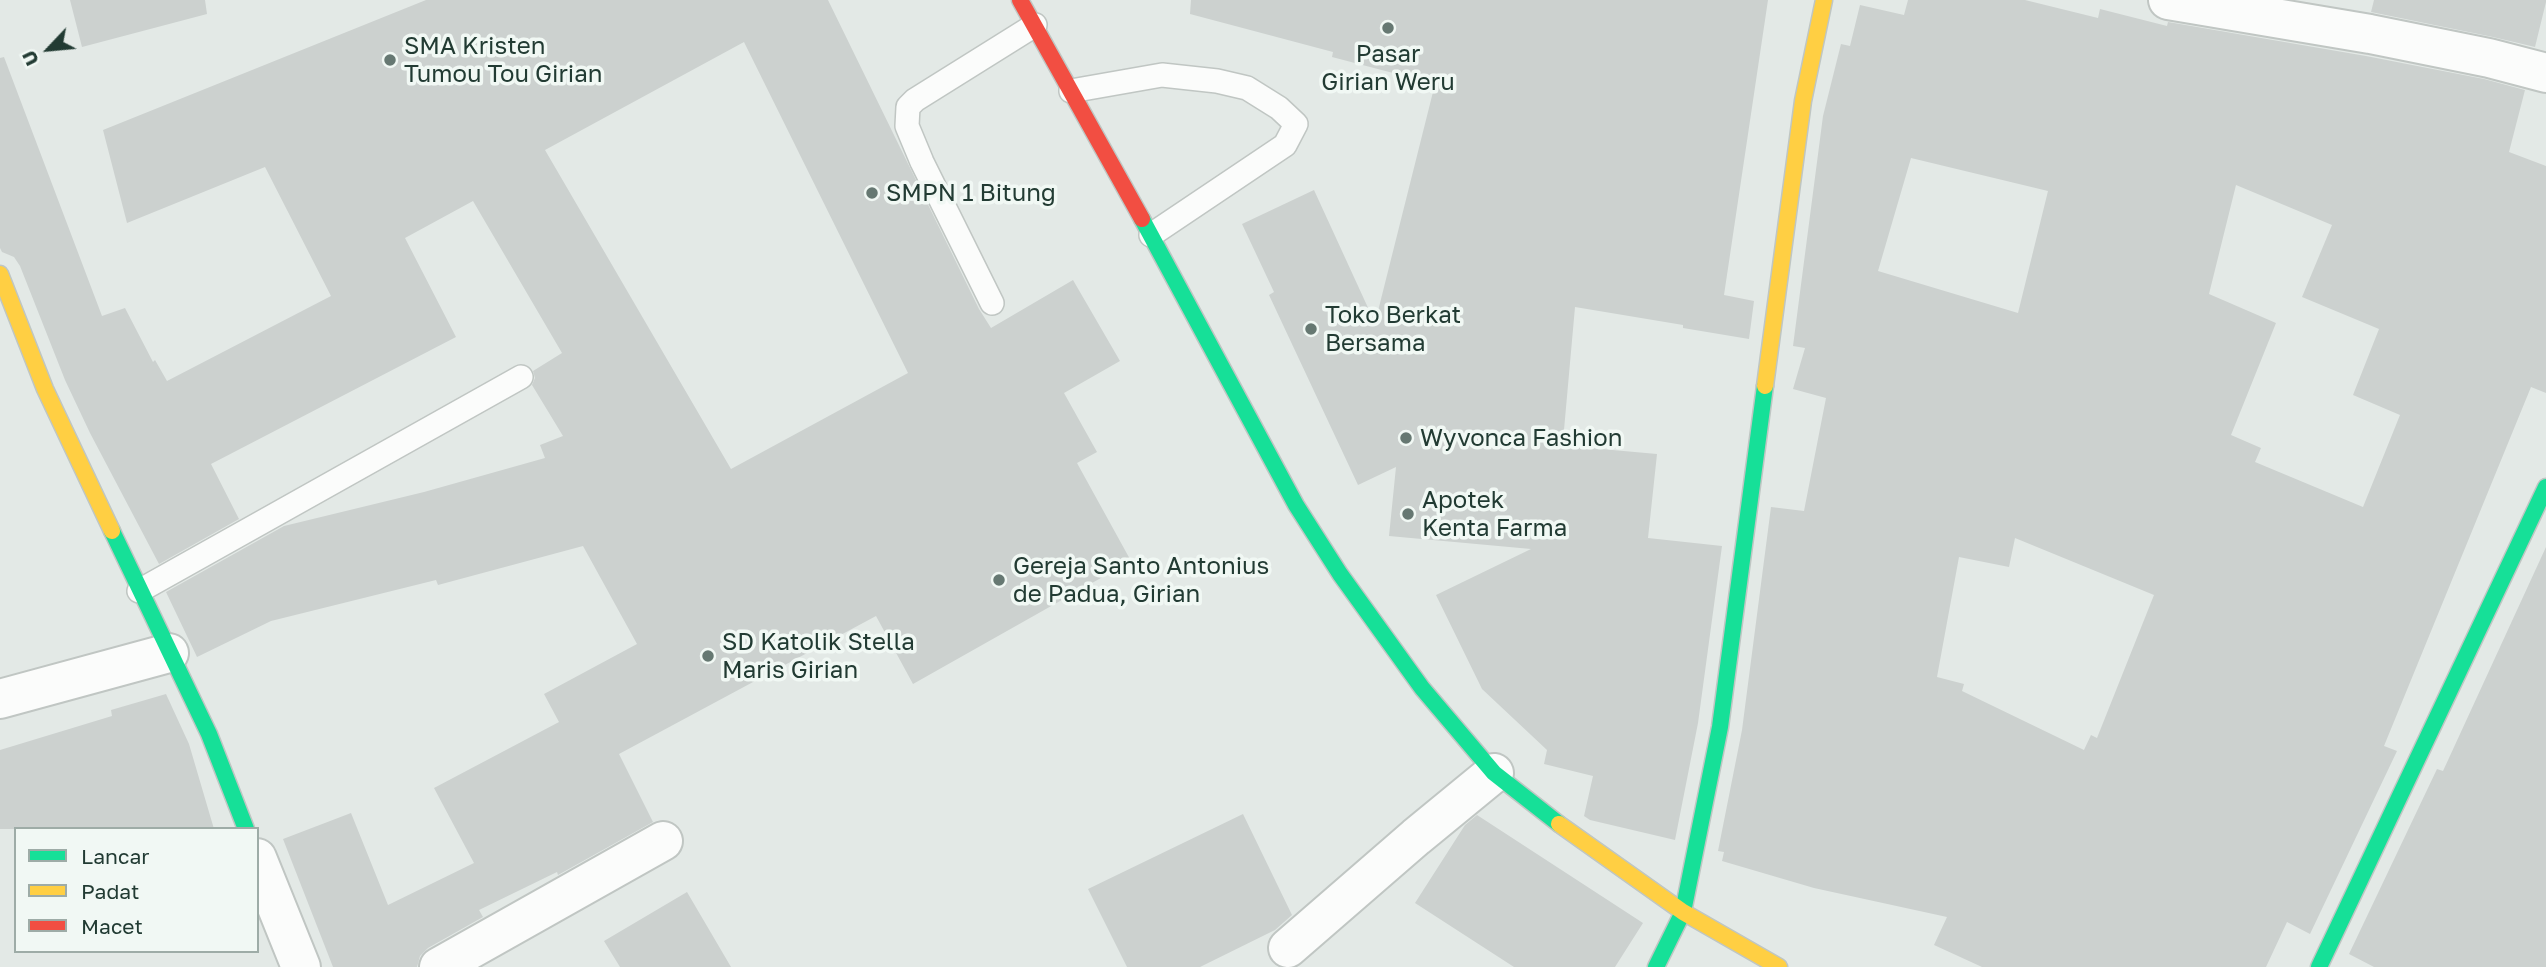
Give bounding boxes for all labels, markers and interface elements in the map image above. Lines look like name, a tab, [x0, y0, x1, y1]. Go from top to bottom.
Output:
north arrow	[14, 14, 84, 84]
marker: Pasar Girian Weru	[1380, 20, 1396, 36]
place label: SMA Kristen Tumou Tou Girian	[404, 32, 603, 88]
place label: Pasar Girian Weru	[1321, 40, 1455, 96]
text: U	[16, 47, 43, 70]
marker: SMA Kristen Tumou Tou Girian	[382, 52, 398, 68]
place label: SMPN 1 Bitung	[886, 179, 1056, 207]
marker: SMPN 1 Bitung	[864, 185, 880, 201]
place label: Toko Berkat Bersama	[1325, 301, 1461, 357]
marker: Toko Berkat Bersama	[1303, 321, 1319, 337]
place label: Wyvonca Fashion	[1420, 424, 1622, 452]
marker: Wyvonca Fashion	[1398, 430, 1414, 446]
place label: Apotek Kenta Farma	[1422, 486, 1567, 542]
marker: Apotek Kenta Farma	[1400, 506, 1416, 522]
place label: Gereja Santo Antonius de Padua, Girian	[1013, 552, 1269, 608]
marker: Gereja Santo Antonius de Padua, Girian	[991, 572, 1007, 588]
place label: SD Katolik Stella Maris Girian	[722, 628, 915, 684]
marker: SD Katolik Stella Maris Girian	[700, 648, 716, 664]
legend	[14, 827, 259, 953]
text: Lancar	[81, 843, 149, 869]
text: Padat	[81, 878, 139, 904]
text: Macet	[81, 913, 143, 939]

